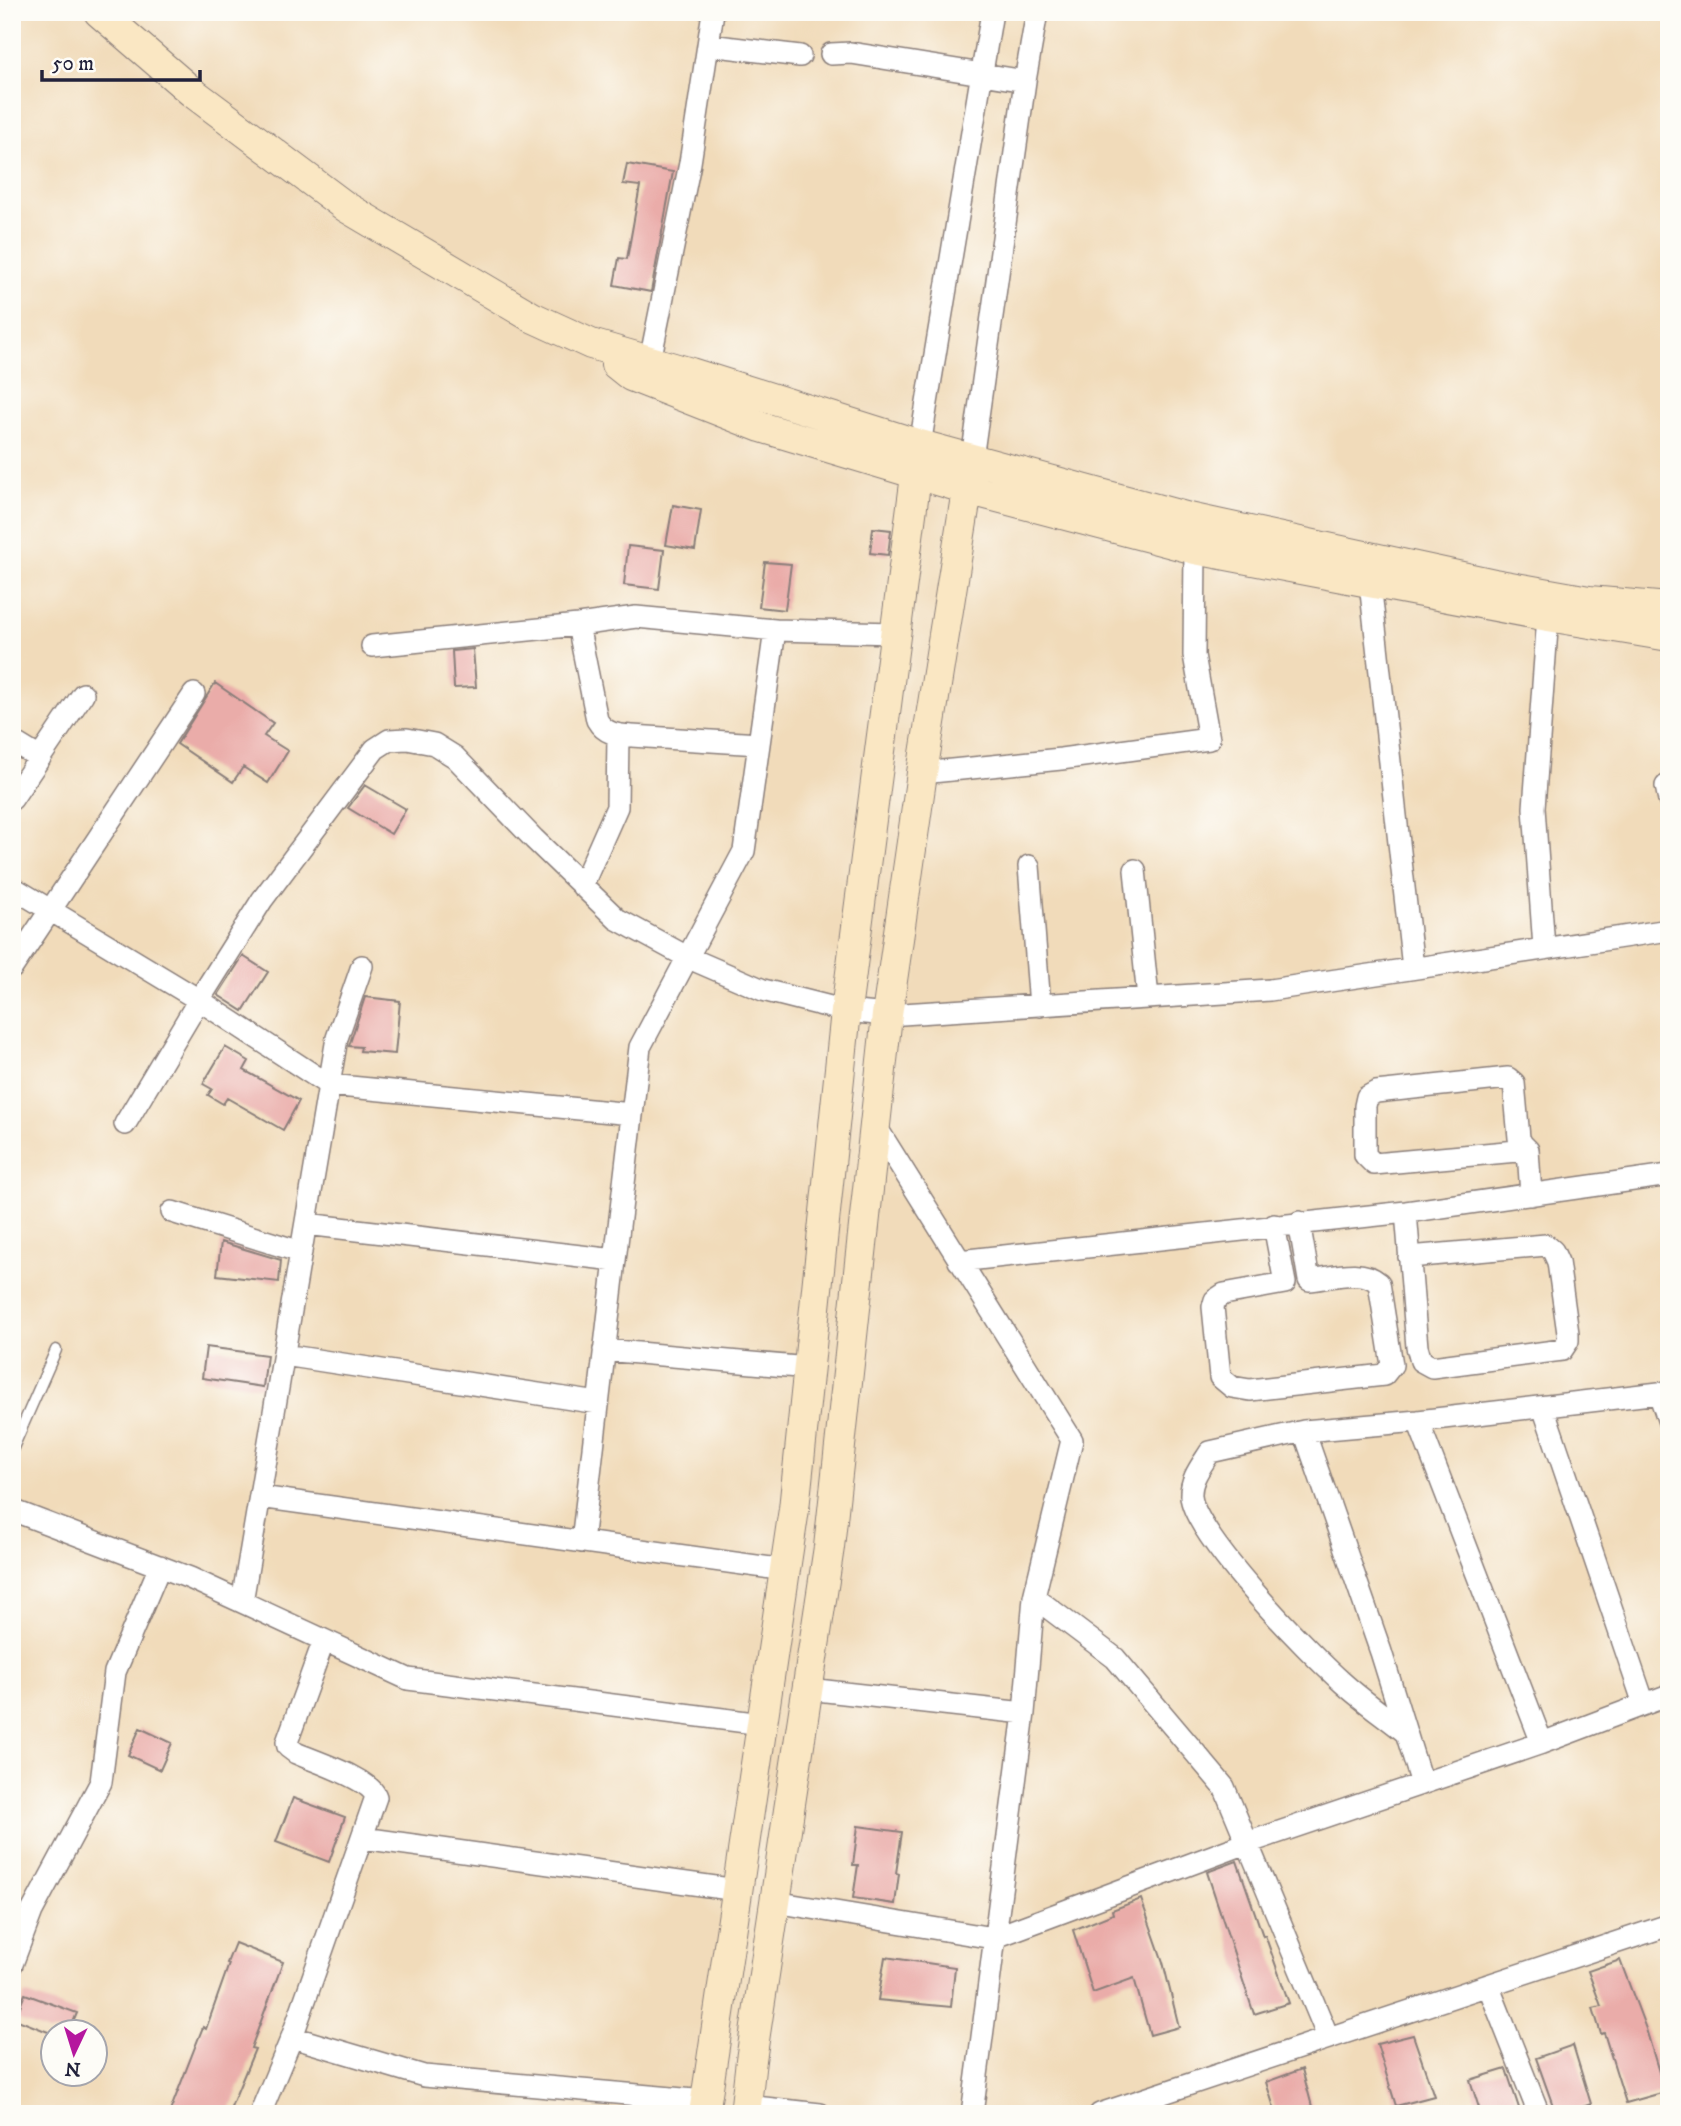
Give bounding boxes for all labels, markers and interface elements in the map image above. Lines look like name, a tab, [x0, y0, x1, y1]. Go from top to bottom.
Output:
scale bar	[42, 38, 200, 82]
text: 50 m	[52, 51, 94, 77]
north arrow	[38, 2018, 108, 2088]
text: N	[64, 2056, 82, 2080]

